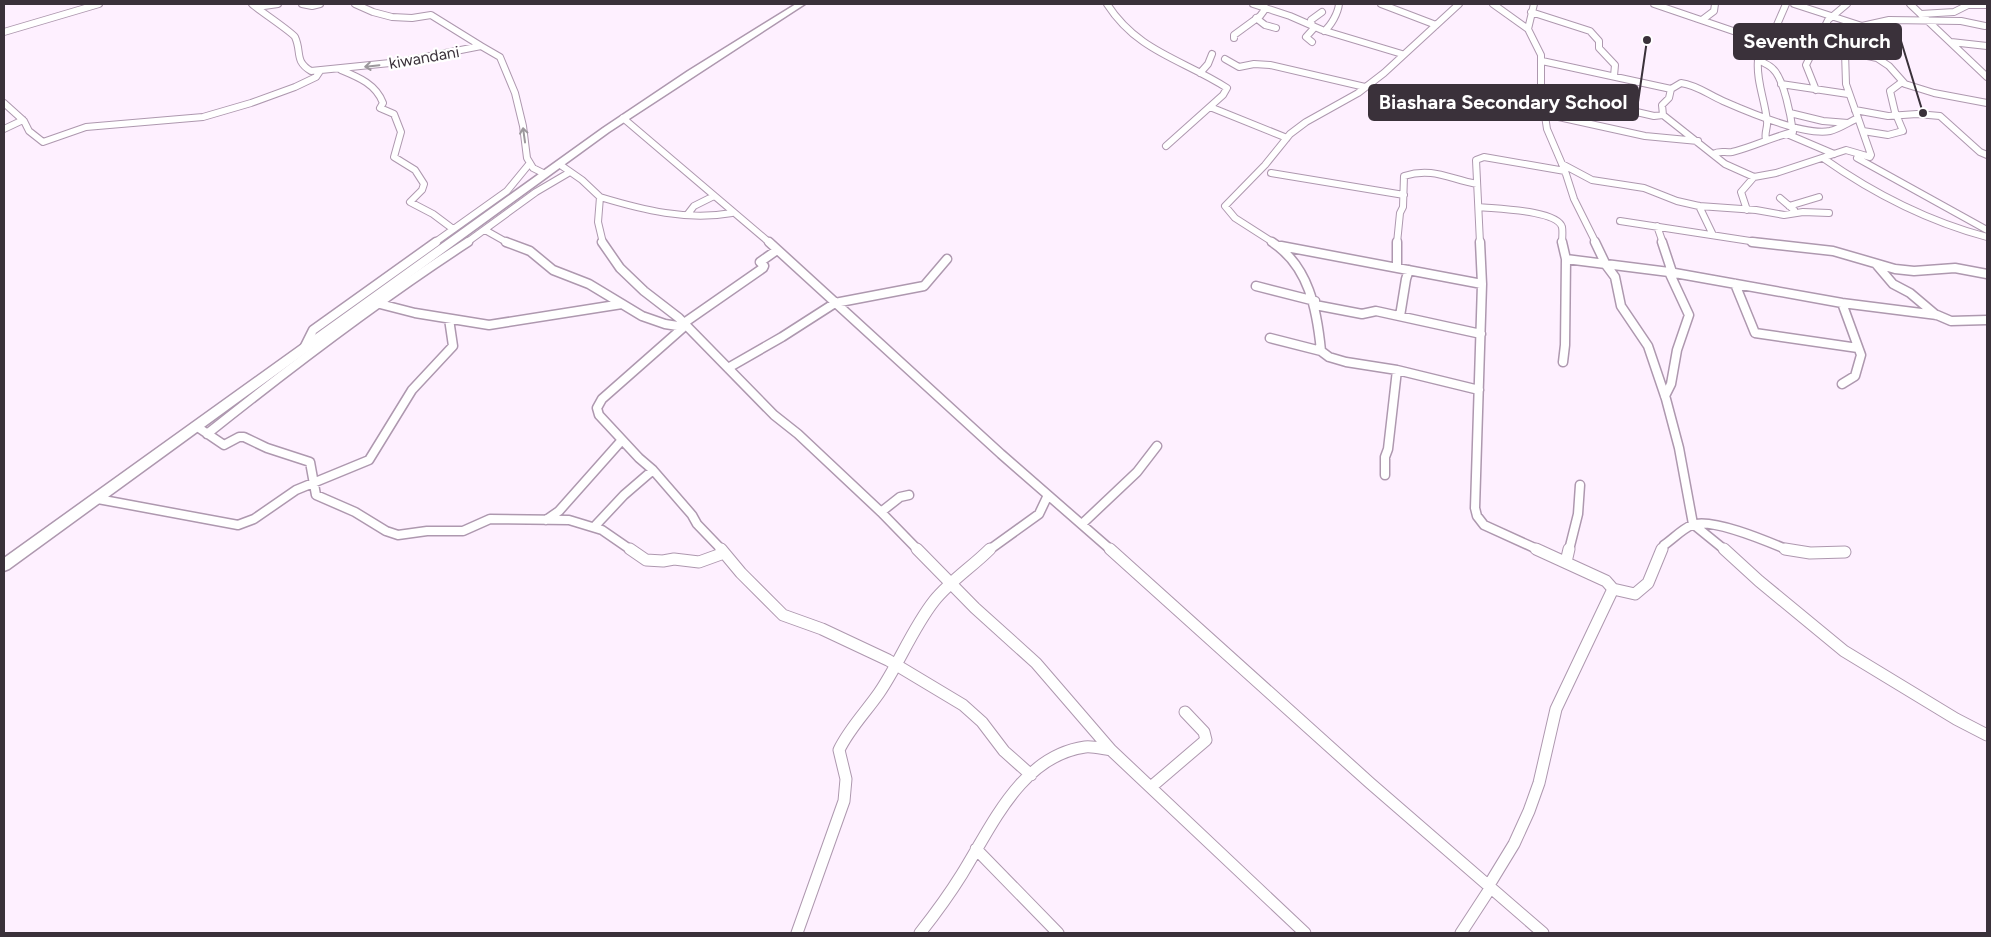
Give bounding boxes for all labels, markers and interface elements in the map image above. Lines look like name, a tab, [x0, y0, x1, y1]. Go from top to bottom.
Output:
callout: Seventh Church	[1734, 24, 1901, 59]
text: Seventh Church	[1743, 29, 1891, 53]
street label: kiwandani	[387, 42, 461, 73]
one-way arrow	[364, 61, 380, 70]
callout: Biashara Secondary School	[1369, 85, 1638, 120]
text: Biashara Secondary School	[1379, 90, 1627, 114]
one-way arrow	[519, 127, 529, 143]

